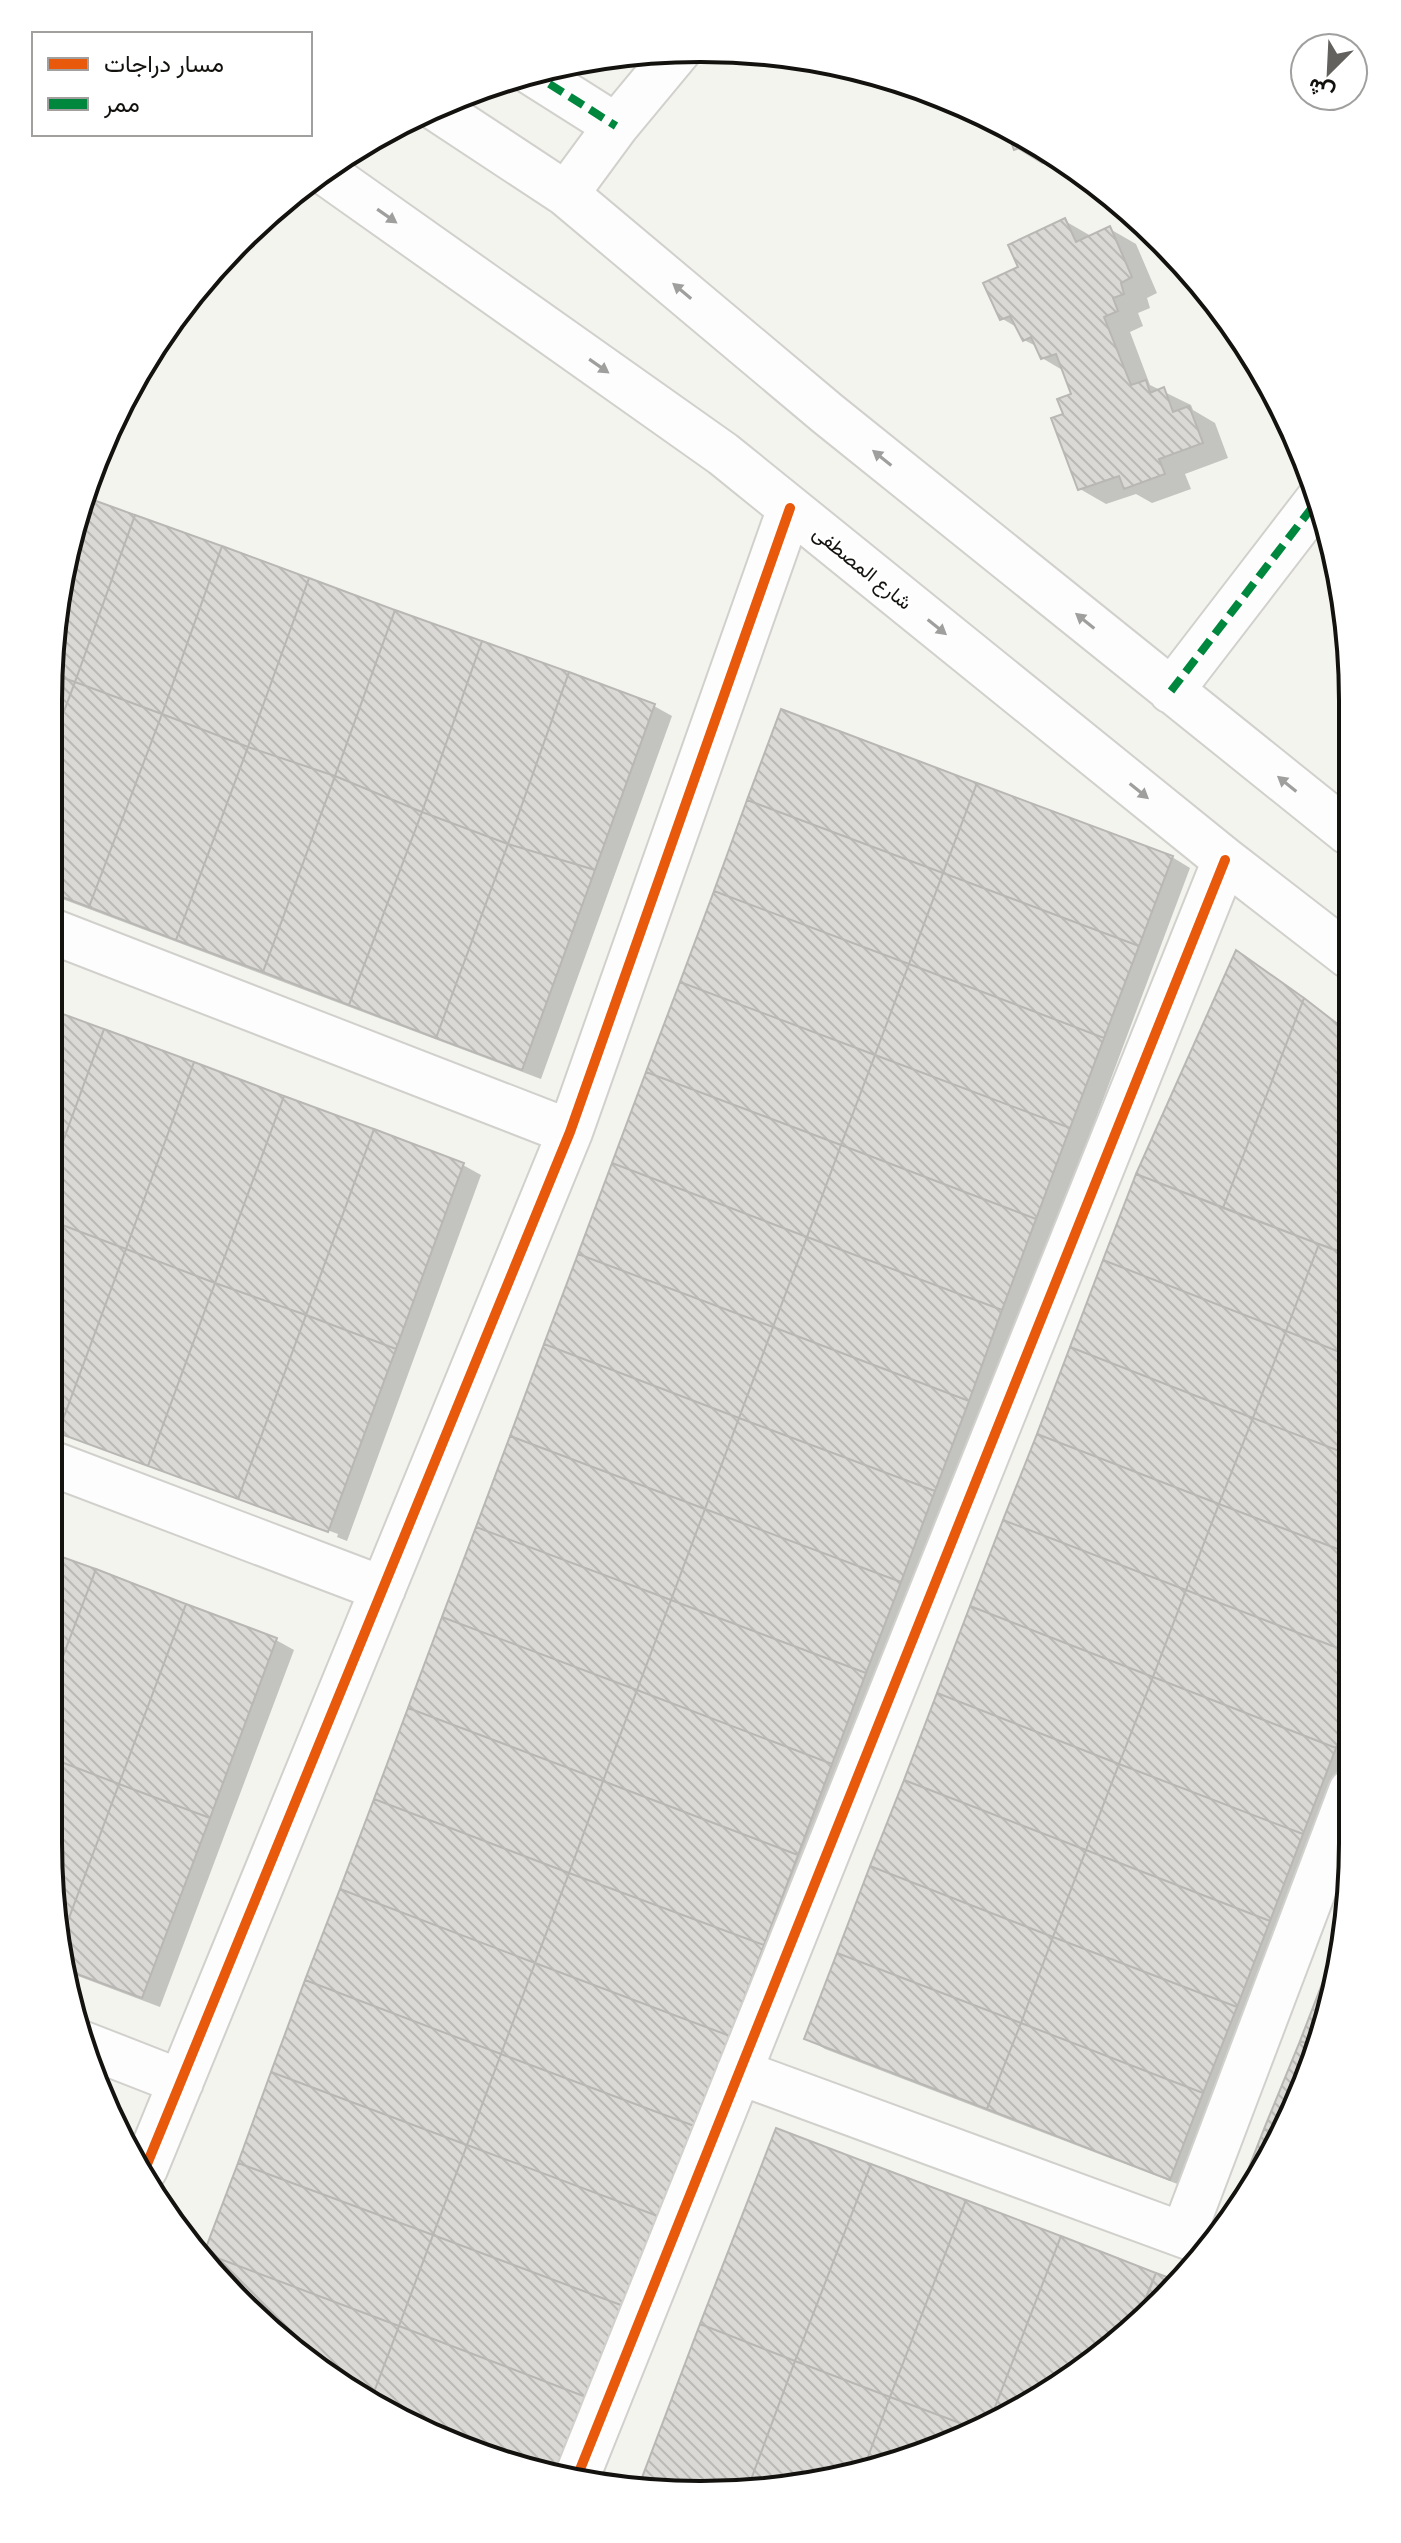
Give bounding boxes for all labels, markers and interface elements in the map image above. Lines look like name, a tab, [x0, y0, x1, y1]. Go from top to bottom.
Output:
legend	[32, 32, 312, 136]
north arrow	[1289, 32, 1369, 112]
text: مسار دراجات	[104, 47, 224, 79]
text: ش	[1303, 72, 1339, 109]
text: ممر	[103, 87, 140, 119]
one-way arrow	[376, 208, 397, 223]
one-way arrow	[673, 283, 693, 300]
one-way arrow	[588, 358, 609, 373]
one-way arrow	[872, 450, 892, 466]
street label: شارع المصطفى	[807, 519, 918, 616]
one-way arrow	[1075, 613, 1095, 630]
one-way arrow	[927, 619, 948, 636]
one-way arrow	[1277, 776, 1297, 792]
one-way arrow	[1129, 782, 1149, 799]

